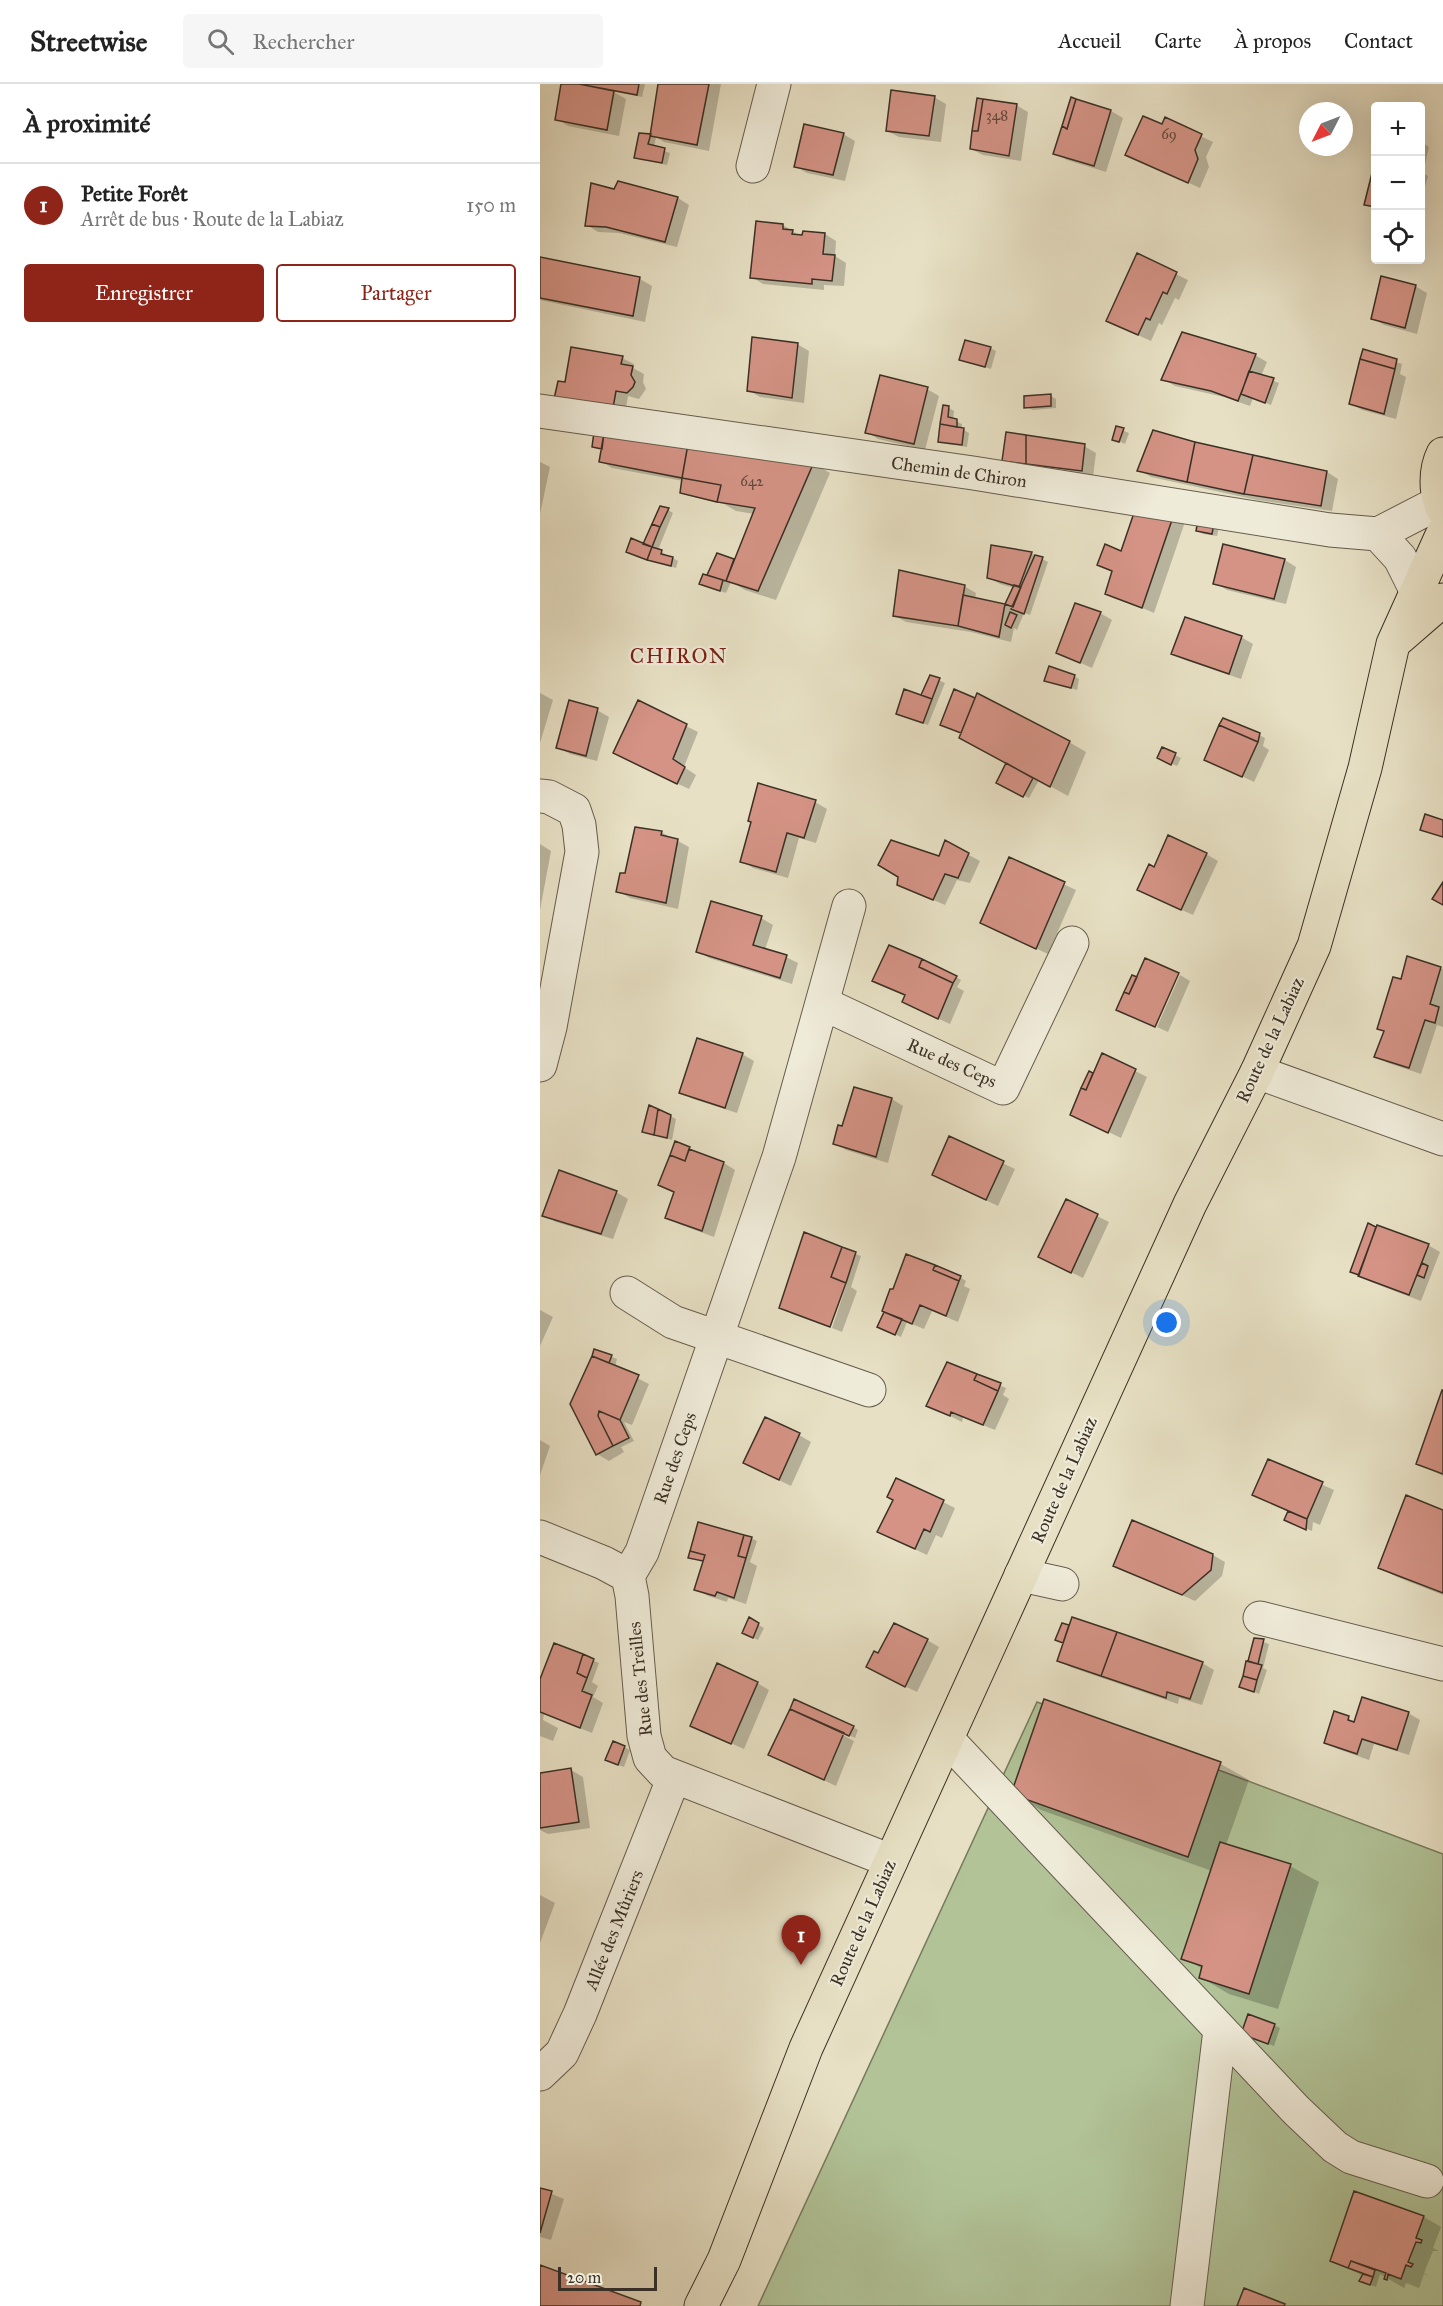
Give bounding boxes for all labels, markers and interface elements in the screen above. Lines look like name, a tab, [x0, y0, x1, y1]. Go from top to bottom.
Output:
search box	[183, 14, 603, 68]
text: Streetwise	[30, 24, 147, 59]
icon: search	[204, 25, 237, 58]
text: Rechercher	[252, 28, 355, 55]
text: Accueil	[1058, 28, 1121, 54]
text: Carte	[1154, 28, 1202, 54]
text: À propos	[1235, 28, 1311, 54]
text: Contact	[1344, 28, 1413, 54]
north arrow	[1299, 102, 1353, 156]
map controls	[1371, 102, 1425, 264]
button: +	[1371, 102, 1425, 156]
house number: 348	[986, 106, 1008, 124]
text: À proximité	[24, 107, 150, 139]
house number: 69	[1161, 125, 1177, 143]
button: −	[1371, 156, 1425, 210]
text: Petite Forêt	[81, 180, 188, 207]
text: 1	[40, 193, 47, 217]
text: 150 m	[466, 193, 516, 217]
text: Arrêt de bus · Route de la Labiaz	[81, 207, 344, 231]
button: locate	[1371, 210, 1425, 264]
button: Enregistrer	[24, 264, 264, 322]
button: Partager	[276, 264, 516, 322]
street label: Chemin de Chiron	[890, 452, 1028, 492]
house number: 642	[740, 472, 764, 490]
district label: CHIRON	[630, 643, 728, 669]
street label: Route de la Labiaz	[1231, 974, 1309, 1106]
street label: Rue des Ceps	[904, 1033, 1000, 1093]
your location	[1152, 1308, 1181, 1337]
street label: Rue des Ceps	[649, 1409, 701, 1507]
street label: Route de la Labiaz	[1026, 1413, 1102, 1547]
street label: Rue des Treilles	[623, 1621, 657, 1737]
street label: Route de la Labiaz	[825, 1856, 901, 1990]
street label: Allée des Mûriers	[579, 1867, 648, 1994]
pin: 1	[782, 1916, 820, 1965]
scale bar	[558, 2264, 657, 2292]
text: 20 m	[567, 2268, 601, 2287]

